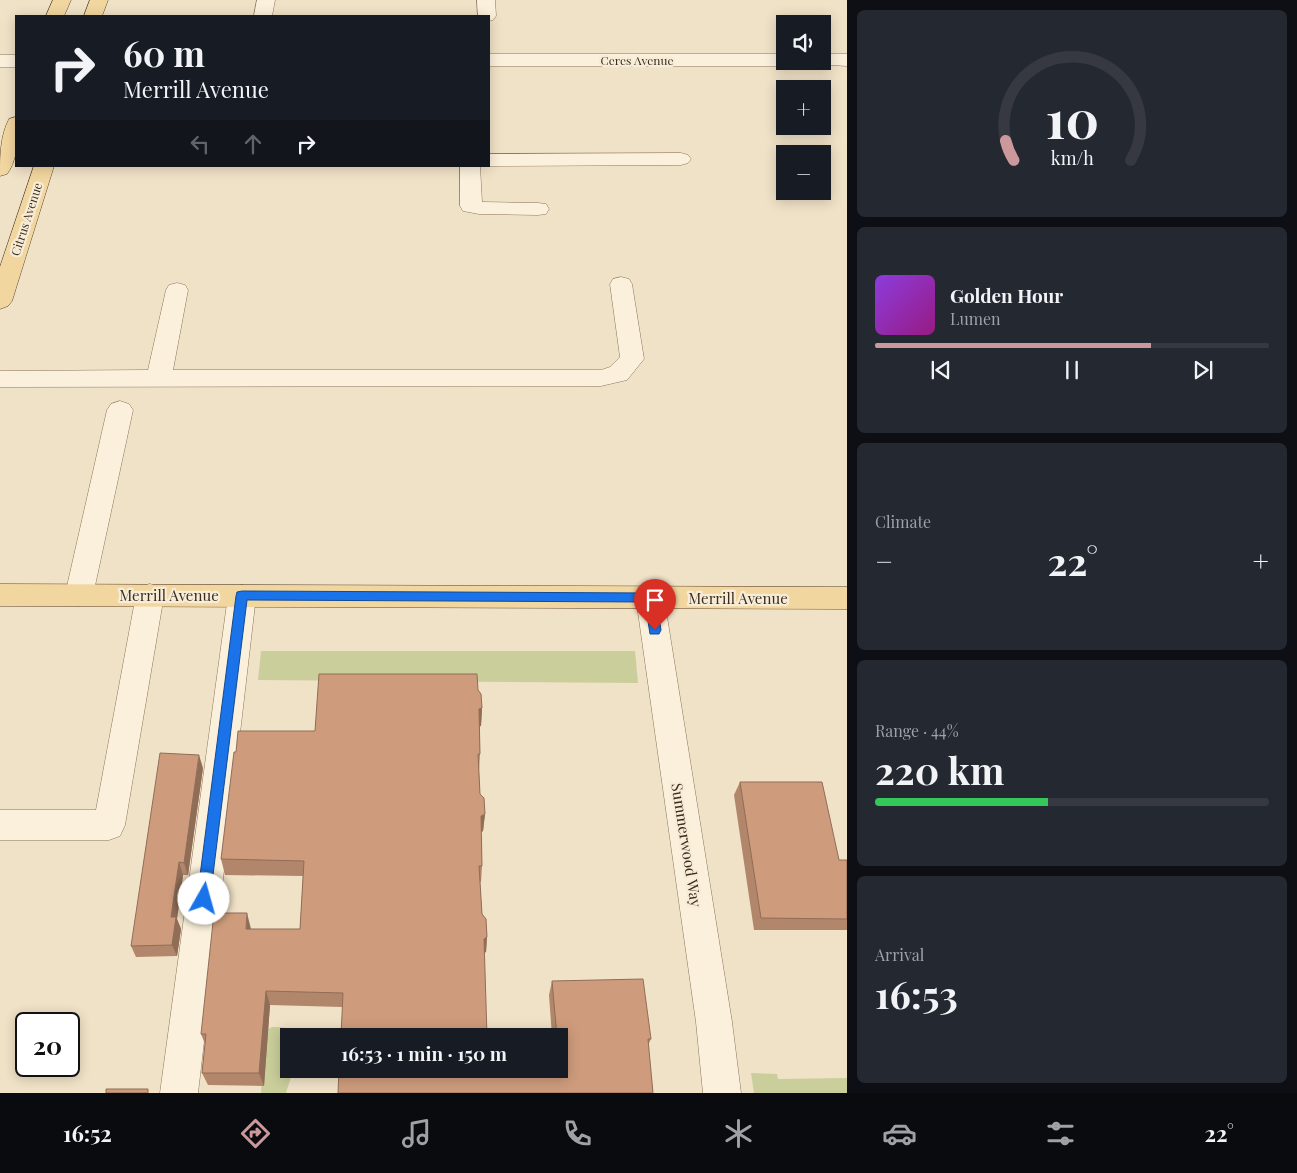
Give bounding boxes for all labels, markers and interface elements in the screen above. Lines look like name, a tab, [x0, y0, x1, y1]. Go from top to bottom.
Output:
map controls	[776, 15, 831, 200]
button: sound	[776, 15, 831, 70]
text: 60 m	[123, 29, 205, 76]
icon: right	[40, 35, 105, 100]
street label: Ceres Avenue	[600, 52, 674, 68]
text: Merrill Avenue	[123, 74, 269, 104]
button: +	[776, 80, 831, 135]
text: 10	[1045, 83, 1099, 152]
icon: left	[186, 130, 214, 158]
icon: ahead	[239, 130, 267, 158]
icon: right	[292, 130, 320, 158]
button: −	[776, 145, 831, 200]
text: km/h	[1051, 146, 1094, 169]
street label: Citrus Avenue	[7, 180, 45, 258]
text: Golden Hour	[950, 282, 1063, 308]
text: Lumen	[950, 308, 1001, 329]
icon: previous	[927, 356, 955, 384]
icon: pause	[1058, 356, 1086, 384]
icon: next	[1189, 356, 1217, 384]
text: Climate	[875, 511, 931, 532]
text: 22°	[1048, 535, 1098, 586]
text: −	[875, 542, 893, 579]
text: +	[1253, 542, 1269, 579]
pin	[634, 579, 676, 630]
street label: Merrill Avenue	[119, 585, 219, 605]
icon: arrive	[641, 586, 669, 614]
street label: Merrill Avenue	[688, 588, 788, 608]
text: Range · 44%	[875, 720, 959, 741]
text: 220 km	[875, 744, 1004, 795]
street label: Summerwood Way	[667, 782, 707, 909]
position arrow	[177, 872, 229, 924]
text: Arrival	[875, 944, 924, 965]
text: 16:53	[875, 968, 958, 1019]
speed limit sign: 20	[15, 1012, 80, 1077]
text: 16:53 · 1 min · 150 m	[341, 1040, 507, 1066]
icon: directions	[238, 1116, 273, 1151]
icon: music	[399, 1116, 434, 1151]
icon: phone	[560, 1116, 595, 1151]
icon: climate	[721, 1116, 756, 1151]
icon: car	[882, 1116, 917, 1151]
icon: filters	[1043, 1116, 1078, 1151]
text: 16:52	[63, 1118, 112, 1148]
text: 22°	[1205, 1118, 1234, 1148]

